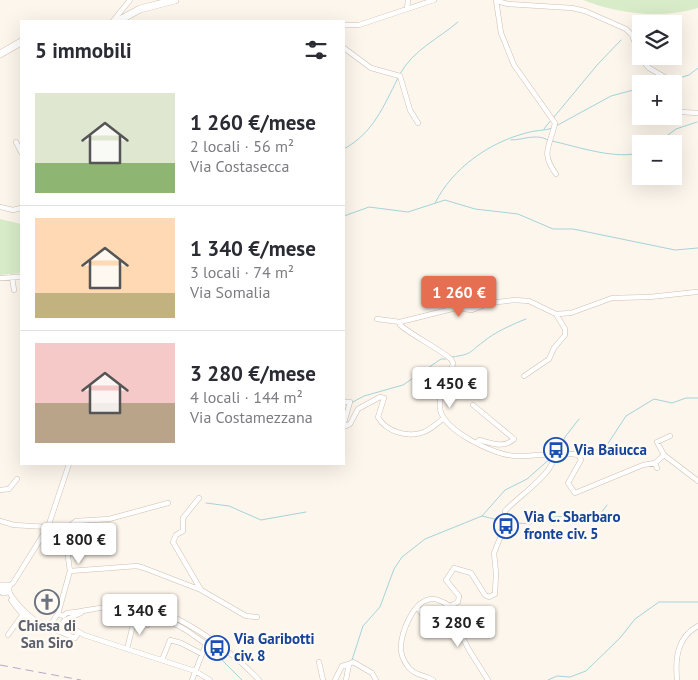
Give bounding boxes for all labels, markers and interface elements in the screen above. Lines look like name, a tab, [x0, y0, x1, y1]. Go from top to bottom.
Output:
map controls	[632, 15, 682, 185]
button: layers	[632, 15, 682, 65]
icon: filters	[302, 36, 330, 64]
text: 5 immobili	[35, 37, 132, 64]
button: +	[632, 75, 682, 125]
text: 1 260 €/mese	[190, 109, 316, 136]
icon: home	[75, 113, 135, 173]
button: −	[632, 135, 682, 185]
text: 2 locali · 56 m²	[190, 136, 294, 156]
text: Via Costasecca	[190, 156, 290, 176]
text: 1 340 €/mese	[190, 235, 316, 262]
icon: home	[75, 238, 135, 298]
text: 3 locali · 74 m²	[190, 262, 294, 282]
pin: 1 260 €	[413, 276, 505, 318]
text: Via Somalia	[190, 282, 270, 302]
text: 1 260 €	[432, 282, 486, 302]
text: 3 280 €/mese	[190, 360, 316, 387]
icon: home	[75, 363, 135, 423]
pin: 1 450 €	[404, 366, 496, 409]
text: 1 450 €	[423, 373, 477, 393]
text: 4 locali · 144 m²	[190, 387, 303, 407]
text: Via Costamezzana	[190, 407, 313, 427]
bus stop icon: Via Baiucca	[543, 437, 569, 463]
place label: Via Baiucca	[573, 440, 647, 459]
place label: Via C. Sbarbaro fronte civ. 5	[523, 507, 620, 543]
bus stop icon: Via C. Sbarbaro fronte civ. 5	[493, 513, 519, 539]
pin: 1 800 €	[33, 522, 125, 565]
text: 1 800 €	[52, 529, 106, 549]
church icon: Chiesa di San Siro	[34, 589, 60, 615]
pin: 1 340 €	[94, 594, 186, 636]
text: 1 340 €	[113, 600, 167, 620]
pin: 3 280 €	[412, 606, 504, 648]
text: 3 280 €	[431, 612, 485, 632]
place label: Chiesa di San Siro	[18, 616, 76, 652]
place label: Via Garibotti civ. 8	[233, 629, 314, 665]
bus stop icon: Via Garibotti civ. 8	[204, 635, 230, 661]

